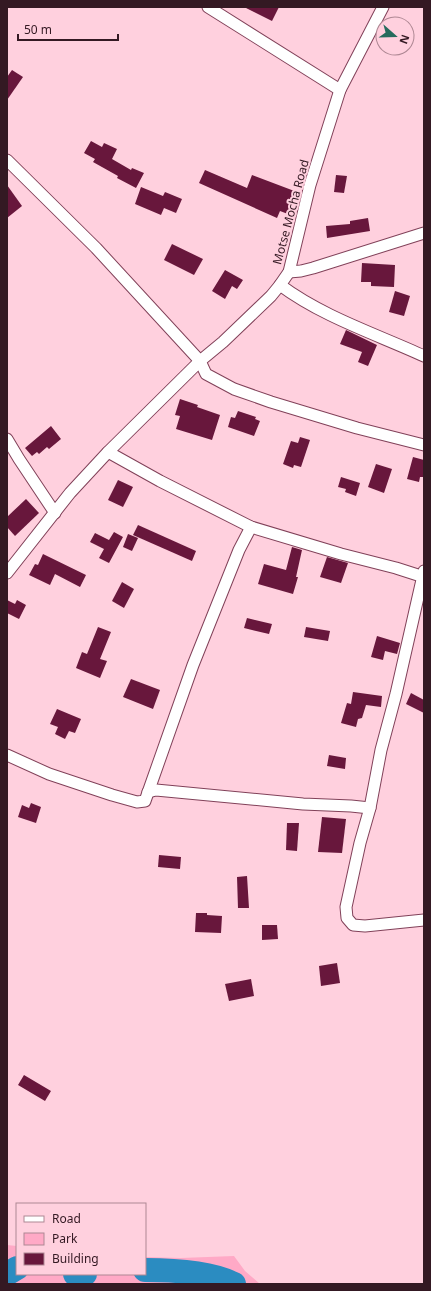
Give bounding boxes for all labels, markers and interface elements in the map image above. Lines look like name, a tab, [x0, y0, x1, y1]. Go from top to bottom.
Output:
scale bar	[18, 16, 118, 42]
north arrow	[375, 16, 415, 56]
text: 50 m	[24, 21, 52, 38]
text: N	[396, 33, 413, 46]
street label: Motse Mocha Road	[268, 157, 313, 266]
legend	[16, 1203, 146, 1275]
text: Road	[52, 1210, 81, 1227]
text: Park	[52, 1230, 78, 1247]
text: Building	[52, 1250, 99, 1267]

